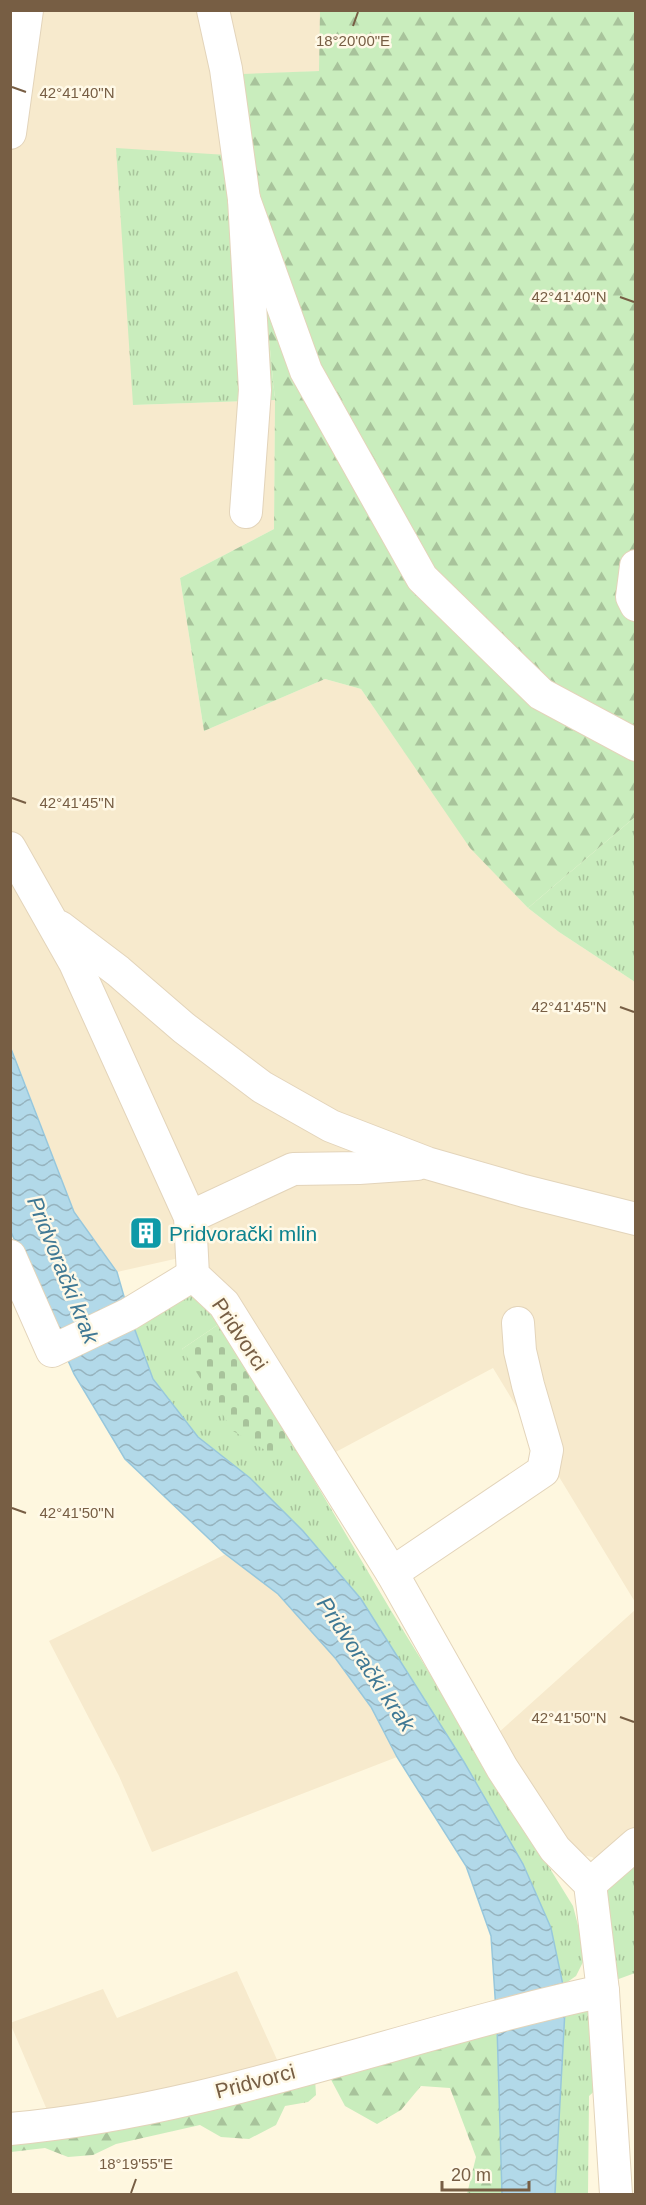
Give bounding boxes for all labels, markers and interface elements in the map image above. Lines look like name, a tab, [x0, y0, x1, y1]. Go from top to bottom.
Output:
text: 18°20'00"E	[316, 32, 390, 49]
text: 42°41'40"N	[39, 84, 115, 101]
text: 42°41'40"N	[531, 288, 607, 305]
text: 42°41'45"N	[39, 794, 115, 811]
text: 42°41'45"N	[531, 998, 607, 1015]
water label: Pridvorački krak	[22, 1193, 104, 1348]
building icon: Pridvorački mlin	[128, 1215, 164, 1251]
place label: Pridvorački mlin	[169, 1222, 317, 1245]
street label: Pridvorci	[208, 1294, 272, 1374]
text: 42°41'50"N	[39, 1504, 115, 1521]
water label: Pridvorački krak	[312, 1592, 421, 1737]
text: 42°41'50"N	[531, 1709, 607, 1726]
street label: Pridvorci	[213, 2059, 297, 2103]
scale bar	[442, 2154, 529, 2192]
text: 18°19'55"E	[99, 2155, 173, 2172]
text: 20 m	[451, 2165, 491, 2185]

